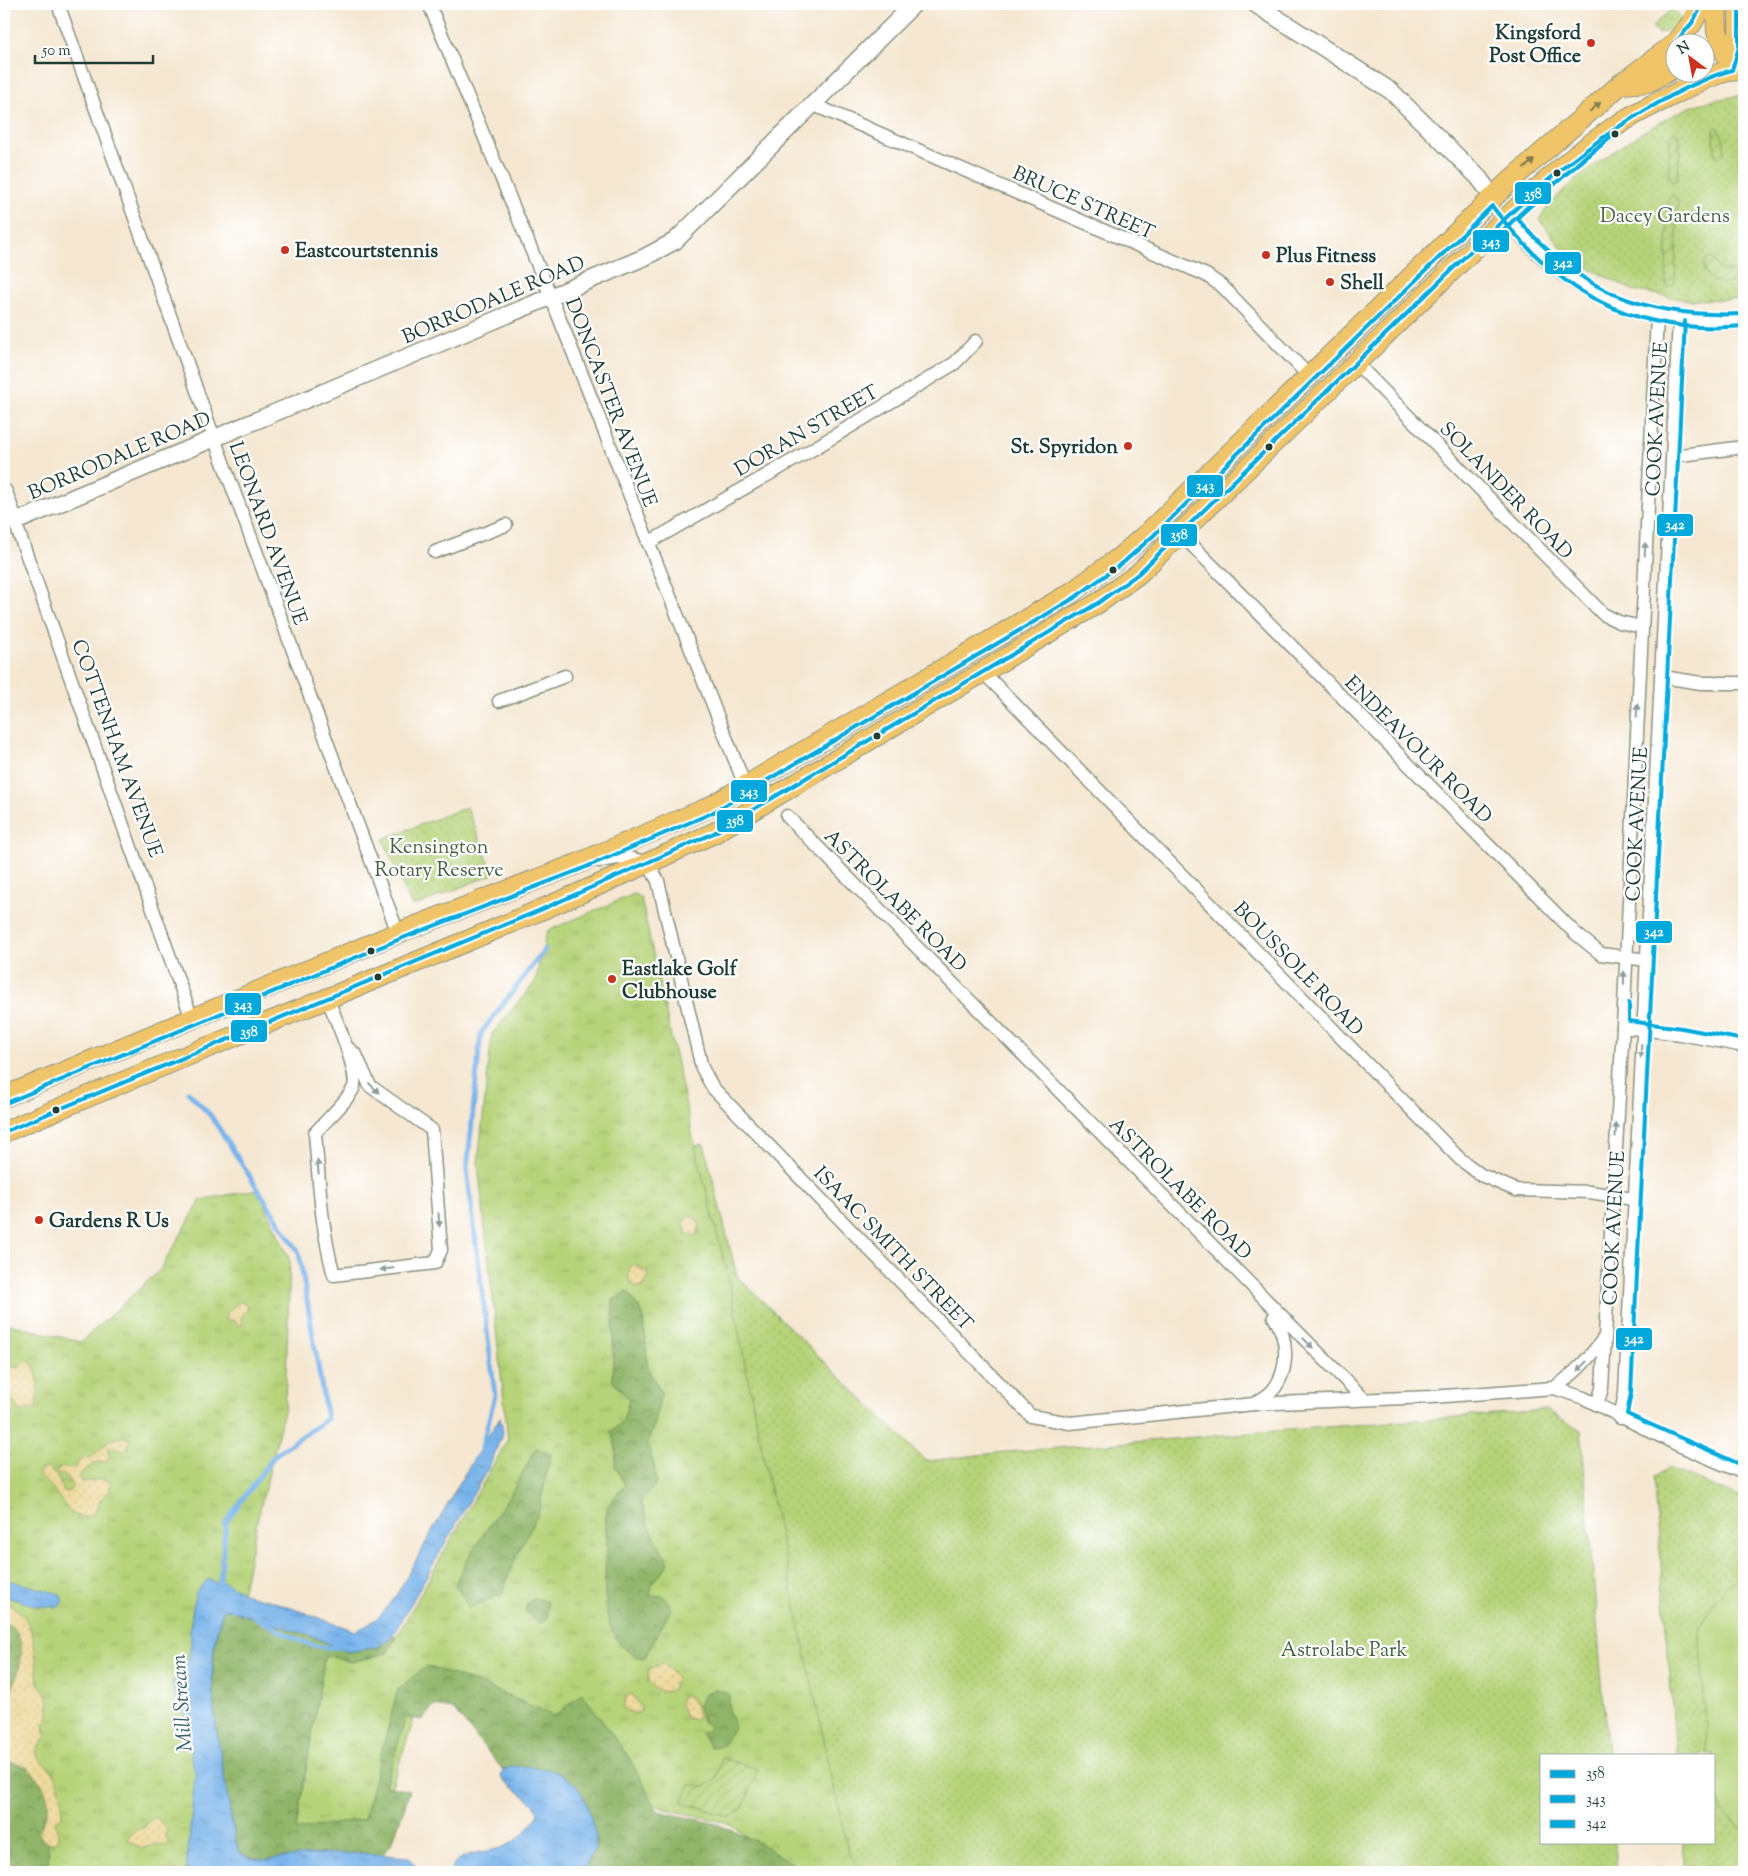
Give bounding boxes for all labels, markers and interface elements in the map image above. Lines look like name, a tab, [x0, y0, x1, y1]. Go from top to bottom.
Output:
place label: Kingsford Post Office	[1489, 20, 1582, 72]
scale bar	[35, 32, 152, 64]
north arrow	[1666, 32, 1716, 82]
marker: Kingsford Post Office	[1585, 37, 1597, 49]
text: N	[1674, 37, 1694, 60]
text: 50 m	[41, 41, 71, 62]
one-way arrow	[1588, 101, 1601, 112]
unlabelled marker	[1610, 129, 1620, 139]
one-way arrow	[1522, 158, 1534, 170]
street label: BRUCE STREET	[1007, 160, 1159, 249]
unlabelled marker	[1552, 168, 1562, 178]
line badge: 358	[1514, 181, 1552, 205]
text: 358	[1524, 185, 1542, 205]
park label: Dacey Gardens	[1600, 203, 1730, 232]
line badge: 343	[1472, 229, 1510, 253]
text: 343	[1482, 233, 1501, 253]
place label: Eastcourtstennis	[295, 238, 438, 267]
place label: Plus Fitness	[1276, 243, 1376, 272]
marker: Eastcourtstennis	[279, 244, 291, 256]
marker: Plus Fitness	[1260, 249, 1272, 261]
street label: BORRODALE ROAD	[398, 250, 590, 353]
line badge: 342	[1544, 251, 1582, 275]
text: 342	[1553, 254, 1573, 274]
place label: Shell	[1340, 270, 1384, 299]
marker: Shell	[1324, 276, 1336, 288]
street label: DONCASTER AVENUE	[556, 294, 663, 512]
street label: COOK AVENUE	[1640, 341, 1677, 497]
street label: DORAN STREET	[730, 379, 885, 485]
street label: BORRODALE ROAD	[24, 406, 216, 509]
street label: SOLANDER ROAD	[1432, 416, 1579, 567]
place label: St. Spyridon	[1011, 434, 1118, 463]
street label: LEONARD AVENUE	[220, 438, 313, 630]
marker: St. Spyridon	[1122, 440, 1134, 452]
unlabelled marker	[1264, 442, 1274, 452]
line badge: 343	[1186, 474, 1224, 498]
text: 343	[1196, 477, 1215, 497]
line badge: 342	[1656, 513, 1694, 537]
text: 342	[1665, 516, 1685, 536]
line badge: 358	[1160, 523, 1198, 547]
text: 358	[1170, 526, 1188, 546]
one-way arrow	[1641, 541, 1649, 557]
unlabelled marker	[1108, 565, 1118, 575]
street label: COTTENHAM AVENUE	[63, 636, 169, 862]
street label: ENDEAVOUR ROAD	[1337, 670, 1498, 831]
one-way arrow	[1634, 703, 1642, 719]
unlabelled marker	[872, 731, 882, 741]
street label: COOK AVENUE	[1620, 746, 1657, 902]
line badge: 343	[730, 779, 768, 803]
text: 343	[740, 783, 759, 803]
line badge: 358	[716, 809, 754, 833]
text: 358	[726, 812, 744, 832]
street label: ASTROLABE ROAD	[816, 824, 972, 980]
park label: Kensington Rotary Reserve	[374, 834, 504, 886]
street label: BOUSSOLE ROAD	[1225, 896, 1369, 1044]
line badge: 342	[1635, 920, 1673, 944]
text: 342	[1644, 923, 1664, 943]
unlabelled marker	[366, 946, 376, 956]
place label: Eastlake Golf Clubhouse	[622, 956, 739, 1008]
one-way arrow	[1620, 970, 1628, 986]
unlabelled marker	[373, 972, 383, 982]
marker: Eastlake Golf Clubhouse	[606, 973, 618, 985]
line badge: 343	[224, 992, 262, 1016]
text: 343	[234, 996, 253, 1016]
line badge: 358	[230, 1019, 268, 1043]
text: 358	[240, 1023, 258, 1043]
one-way arrow	[1636, 1043, 1644, 1059]
one-way arrow	[368, 1082, 381, 1093]
unlabelled marker	[51, 1105, 61, 1115]
street label: ASTROLABE ROAD	[1101, 1112, 1257, 1268]
one-way arrow	[1612, 1121, 1620, 1137]
street label: COOK AVENUE	[1597, 1150, 1634, 1306]
one-way arrow	[313, 1159, 321, 1175]
street label: ISAAC SMITH STREET	[806, 1161, 979, 1339]
place label: Gardens R Us	[49, 1208, 169, 1237]
one-way arrow	[435, 1213, 443, 1229]
marker: Gardens R Us	[33, 1214, 45, 1226]
one-way arrow	[378, 1265, 394, 1273]
line badge: 342	[1615, 1327, 1653, 1351]
text: 342	[1624, 1330, 1644, 1350]
one-way arrow	[1301, 1336, 1313, 1348]
one-way arrow	[1576, 1360, 1588, 1372]
park label: Astrolabe Park	[1281, 1637, 1407, 1666]
water label: Mill Stream	[165, 1653, 201, 1753]
legend	[1540, 1754, 1716, 1844]
text: 358	[1586, 1764, 1605, 1785]
text: 343	[1586, 1790, 1606, 1811]
text: 342	[1586, 1814, 1607, 1835]

